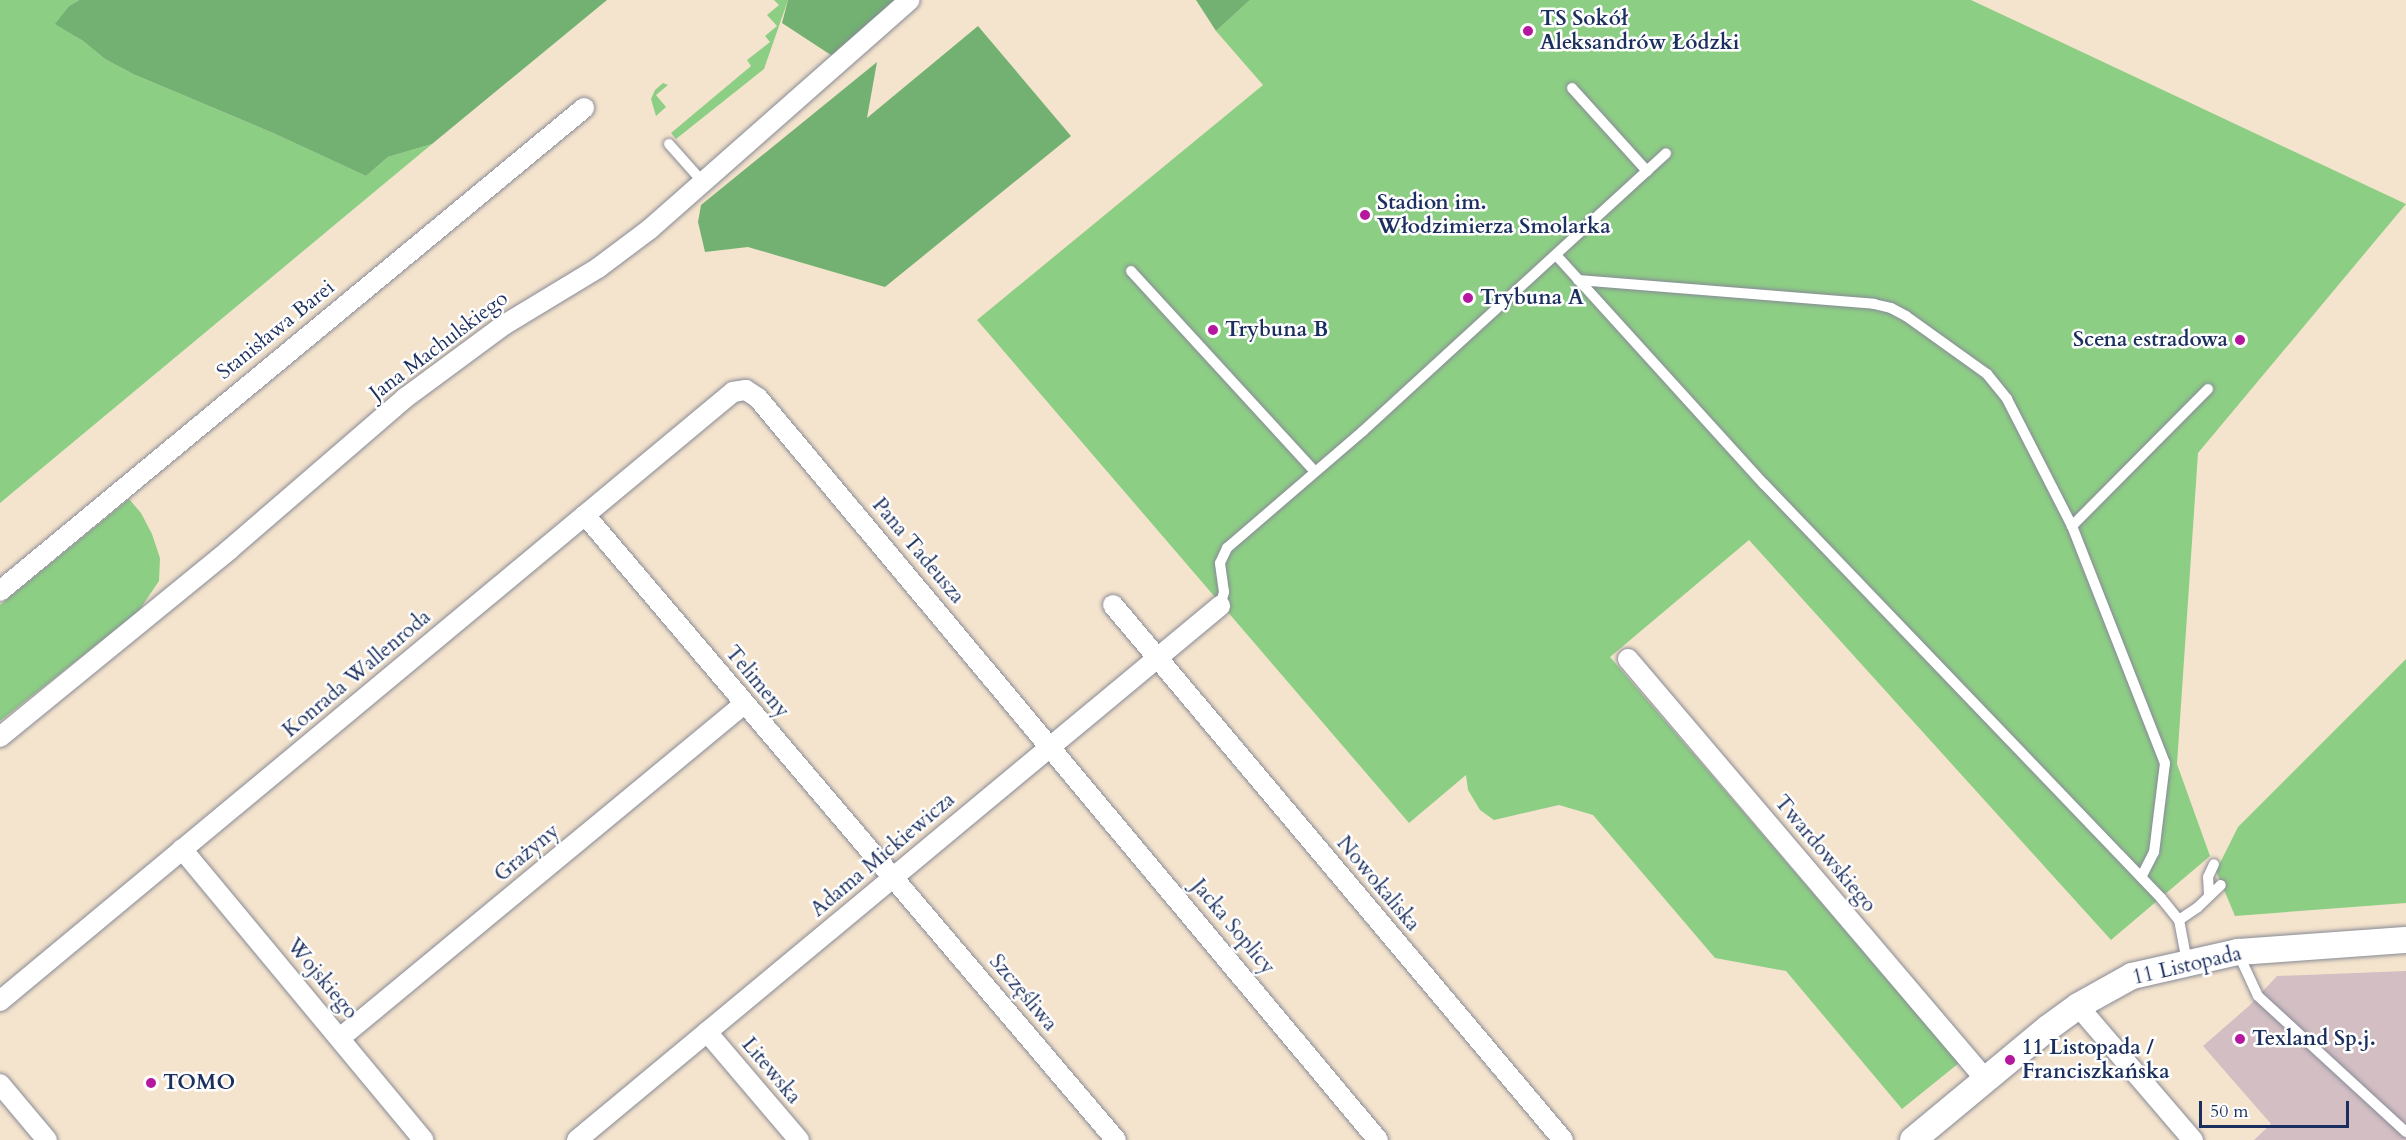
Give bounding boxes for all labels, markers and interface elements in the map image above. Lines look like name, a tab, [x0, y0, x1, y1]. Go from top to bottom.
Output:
place label: TS Sokół Aleksandrów Łódzki	[1540, 6, 1739, 56]
marker: TS Sokół Aleksandrów Łódzki	[1521, 24, 1535, 38]
place label: Stadion im. Włodzimierza Smolarka	[1377, 190, 1611, 240]
marker: Stadion im. Włodzimierza Smolarka	[1358, 208, 1372, 222]
street label: Stanisława Barei	[212, 275, 340, 385]
place label: Trybuna A	[1480, 285, 1584, 311]
street label: Jana Machulskiego	[365, 286, 513, 406]
marker: Trybuna A	[1461, 291, 1475, 305]
place label: Trybuna B	[1225, 317, 1328, 343]
marker: Trybuna B	[1206, 323, 1220, 337]
place label: Scena estradowa	[2073, 327, 2228, 353]
marker: Scena estradowa	[2233, 333, 2247, 347]
street label: Pana Tadeusza	[866, 493, 970, 609]
street label: Konrada Wallenroda	[278, 605, 436, 743]
street label: Telimeny	[720, 641, 794, 723]
street label: Adama Mickiewicza	[806, 787, 960, 923]
street label: Twardowskiego	[1769, 790, 1881, 918]
street label: Grażyny	[489, 819, 565, 887]
street label: Nowokaliska	[1331, 831, 1425, 937]
street label: Jacka Soplicy	[1186, 874, 1280, 980]
street label: Wojskiego	[281, 934, 363, 1024]
street label: 11 Listopada	[2130, 941, 2244, 991]
street label: Szczęśliwa	[984, 949, 1062, 1037]
place label: Texland Sp.j.	[2252, 1026, 2376, 1052]
marker: Texland Sp.j.	[2233, 1032, 2247, 1046]
street label: Litewska	[736, 1033, 806, 1109]
place label: 11 Listopada / Franciszkańska	[2022, 1035, 2170, 1085]
marker: 11 Listopada / Franciszkańska	[2003, 1053, 2017, 1067]
place label: TOMO	[163, 1070, 235, 1096]
marker: TOMO	[144, 1076, 158, 1090]
scale bar	[2202, 1089, 2352, 1127]
text: 50 m	[2210, 1099, 2249, 1124]

